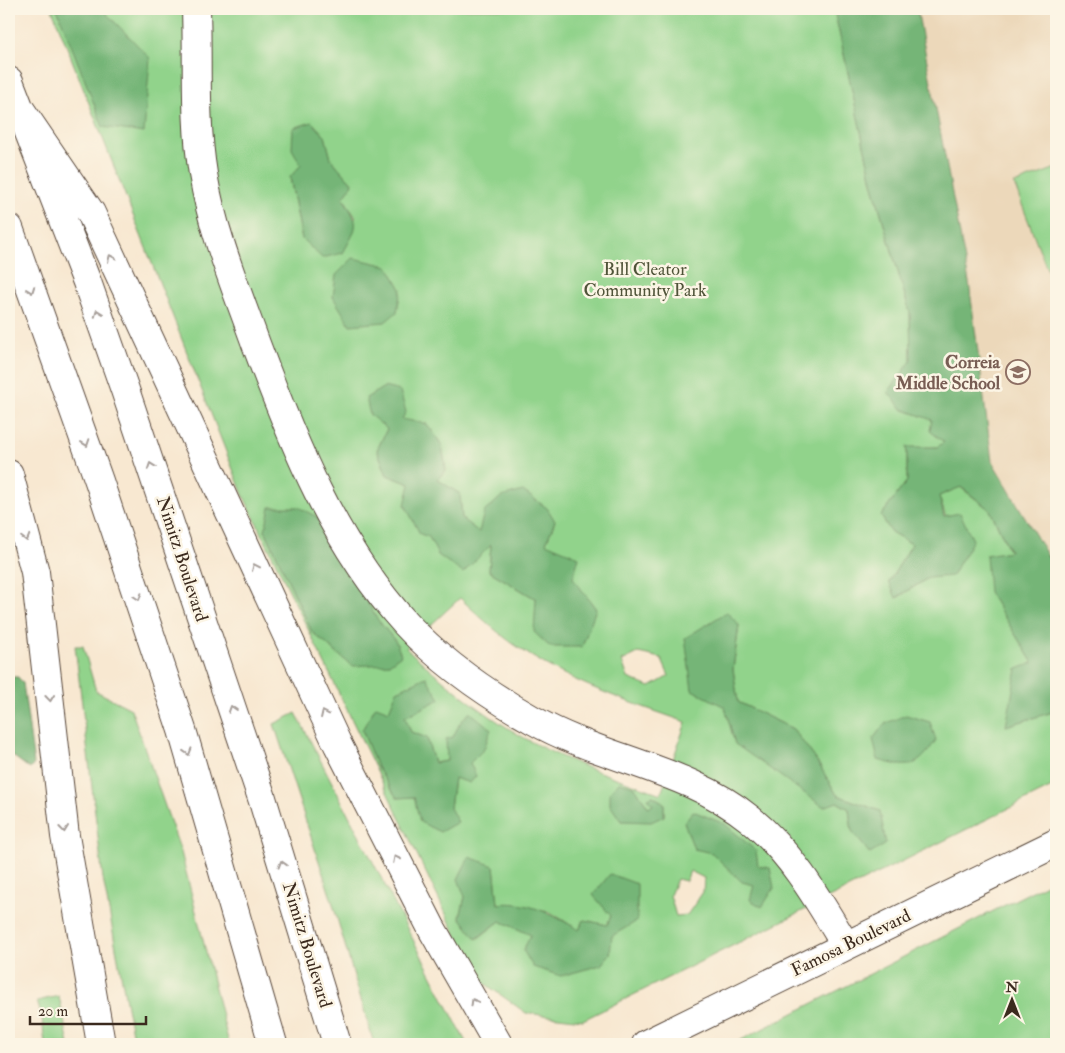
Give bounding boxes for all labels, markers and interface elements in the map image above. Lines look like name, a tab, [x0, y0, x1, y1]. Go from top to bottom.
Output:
one-way arrow	[107, 254, 118, 263]
park label: Bill Cleator Community Park	[583, 258, 707, 302]
one-way arrow	[25, 286, 35, 294]
one-way arrow	[94, 309, 104, 317]
place label: Correia Middle School	[895, 351, 1001, 395]
school or university icon: Correia Middle School	[1005, 359, 1031, 385]
one-way arrow	[80, 439, 90, 447]
one-way arrow	[147, 462, 157, 471]
street label: Nimitz Boulevard	[151, 494, 213, 625]
one-way arrow	[20, 534, 31, 542]
one-way arrow	[250, 563, 261, 572]
one-way arrow	[132, 593, 142, 601]
one-way arrow	[44, 695, 55, 703]
one-way arrow	[228, 705, 238, 714]
one-way arrow	[319, 710, 330, 719]
one-way arrow	[183, 747, 193, 755]
one-way arrow	[59, 824, 69, 833]
one-way arrow	[392, 855, 402, 864]
one-way arrow	[277, 860, 287, 869]
street label: Nimitz Boulevard	[277, 879, 337, 1011]
street label: Famosa Boulevard	[787, 904, 915, 982]
north arrow	[988, 976, 1038, 1026]
text: N	[1005, 979, 1019, 996]
scale bar	[30, 993, 146, 1025]
one-way arrow	[470, 998, 480, 1007]
text: 20 m	[38, 1002, 68, 1021]

